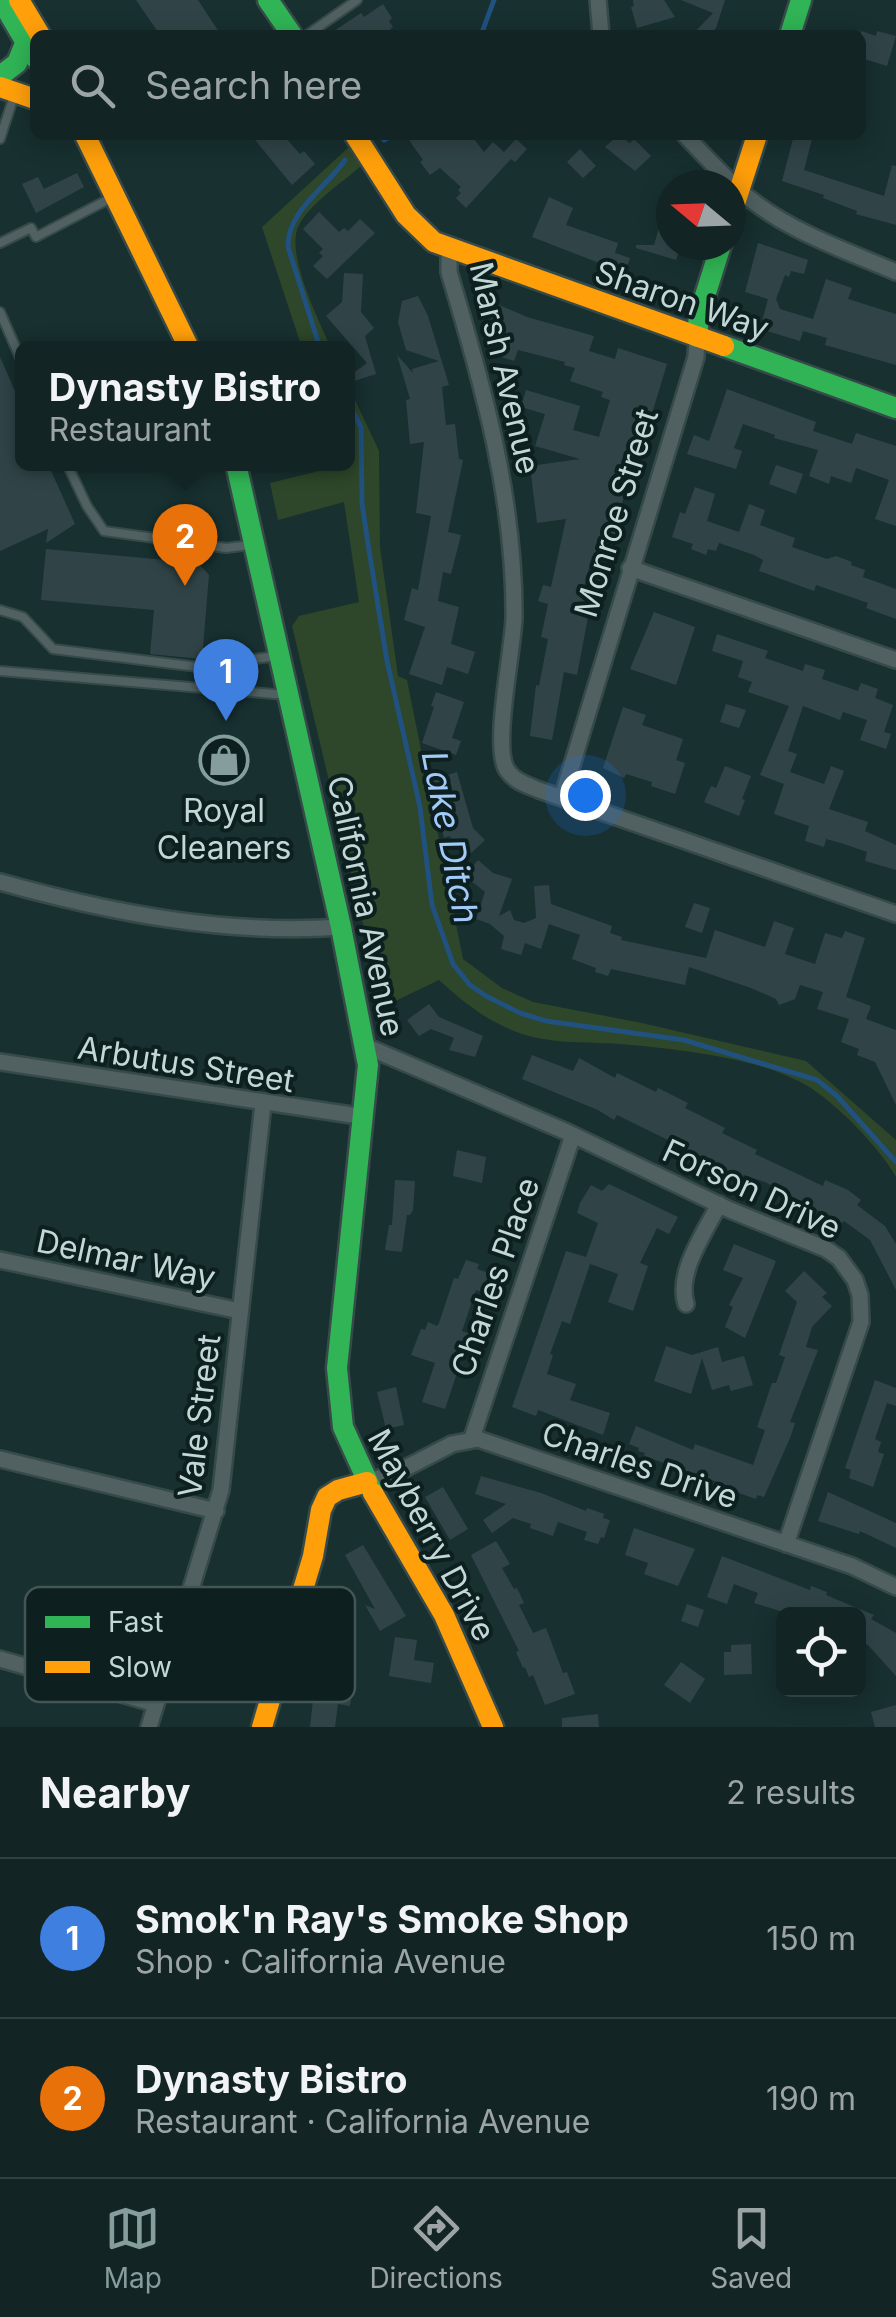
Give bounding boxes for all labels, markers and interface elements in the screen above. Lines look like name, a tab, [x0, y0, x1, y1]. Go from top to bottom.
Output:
search box	[30, 30, 866, 140]
icon: search	[65, 58, 120, 113]
text: Search here	[145, 62, 362, 108]
north arrow	[656, 170, 746, 260]
street label: Sharon Way	[590, 252, 774, 348]
street label: Marsh Avenue	[462, 258, 548, 478]
popup	[15, 341, 355, 471]
text: Dynasty Bistro	[49, 364, 321, 410]
street label: Monroe Street	[566, 404, 666, 622]
text: Restaurant	[49, 410, 211, 449]
pin: 2	[152, 504, 218, 586]
pin: 1	[194, 638, 258, 721]
shop icon: Royal Cleaners	[198, 734, 250, 786]
water label: Lake Ditch	[414, 747, 488, 927]
your location	[560, 770, 611, 821]
street label: California Avenue	[319, 772, 413, 1040]
place label: Royal Cleaners	[157, 791, 291, 867]
street label: Arbutus Street	[75, 1028, 297, 1100]
street label: Forson Drive	[657, 1131, 847, 1247]
street label: Charles Place	[443, 1172, 547, 1382]
street label: Delmar Way	[33, 1221, 219, 1297]
street label: Vale Street	[170, 1332, 228, 1500]
street label: Charles Drive	[537, 1413, 743, 1517]
street label: Mayberry Drive	[360, 1422, 504, 1648]
legend	[25, 1587, 355, 1702]
text: Fast	[108, 1605, 164, 1639]
map controls	[776, 1607, 866, 1697]
button: locate	[776, 1607, 866, 1697]
text: Slow	[108, 1650, 172, 1684]
text: Nearby	[40, 1767, 191, 1818]
text: 2 results	[726, 1773, 856, 1812]
text: Smok'n Ray's Smoke Shop	[135, 1896, 629, 1942]
text: 1	[66, 1919, 79, 1958]
text: 150 m	[766, 1919, 856, 1958]
text: Shop · California Avenue	[135, 1942, 506, 1981]
text: Dynasty Bistro	[135, 2056, 407, 2102]
text: 2	[62, 2079, 83, 2118]
text: 190 m	[766, 2079, 856, 2118]
text: Restaurant · California Avenue	[135, 2102, 590, 2141]
tab: Map	[104, 2201, 162, 2295]
tab: Directions	[369, 2201, 503, 2295]
tab: Saved	[710, 2201, 792, 2295]

